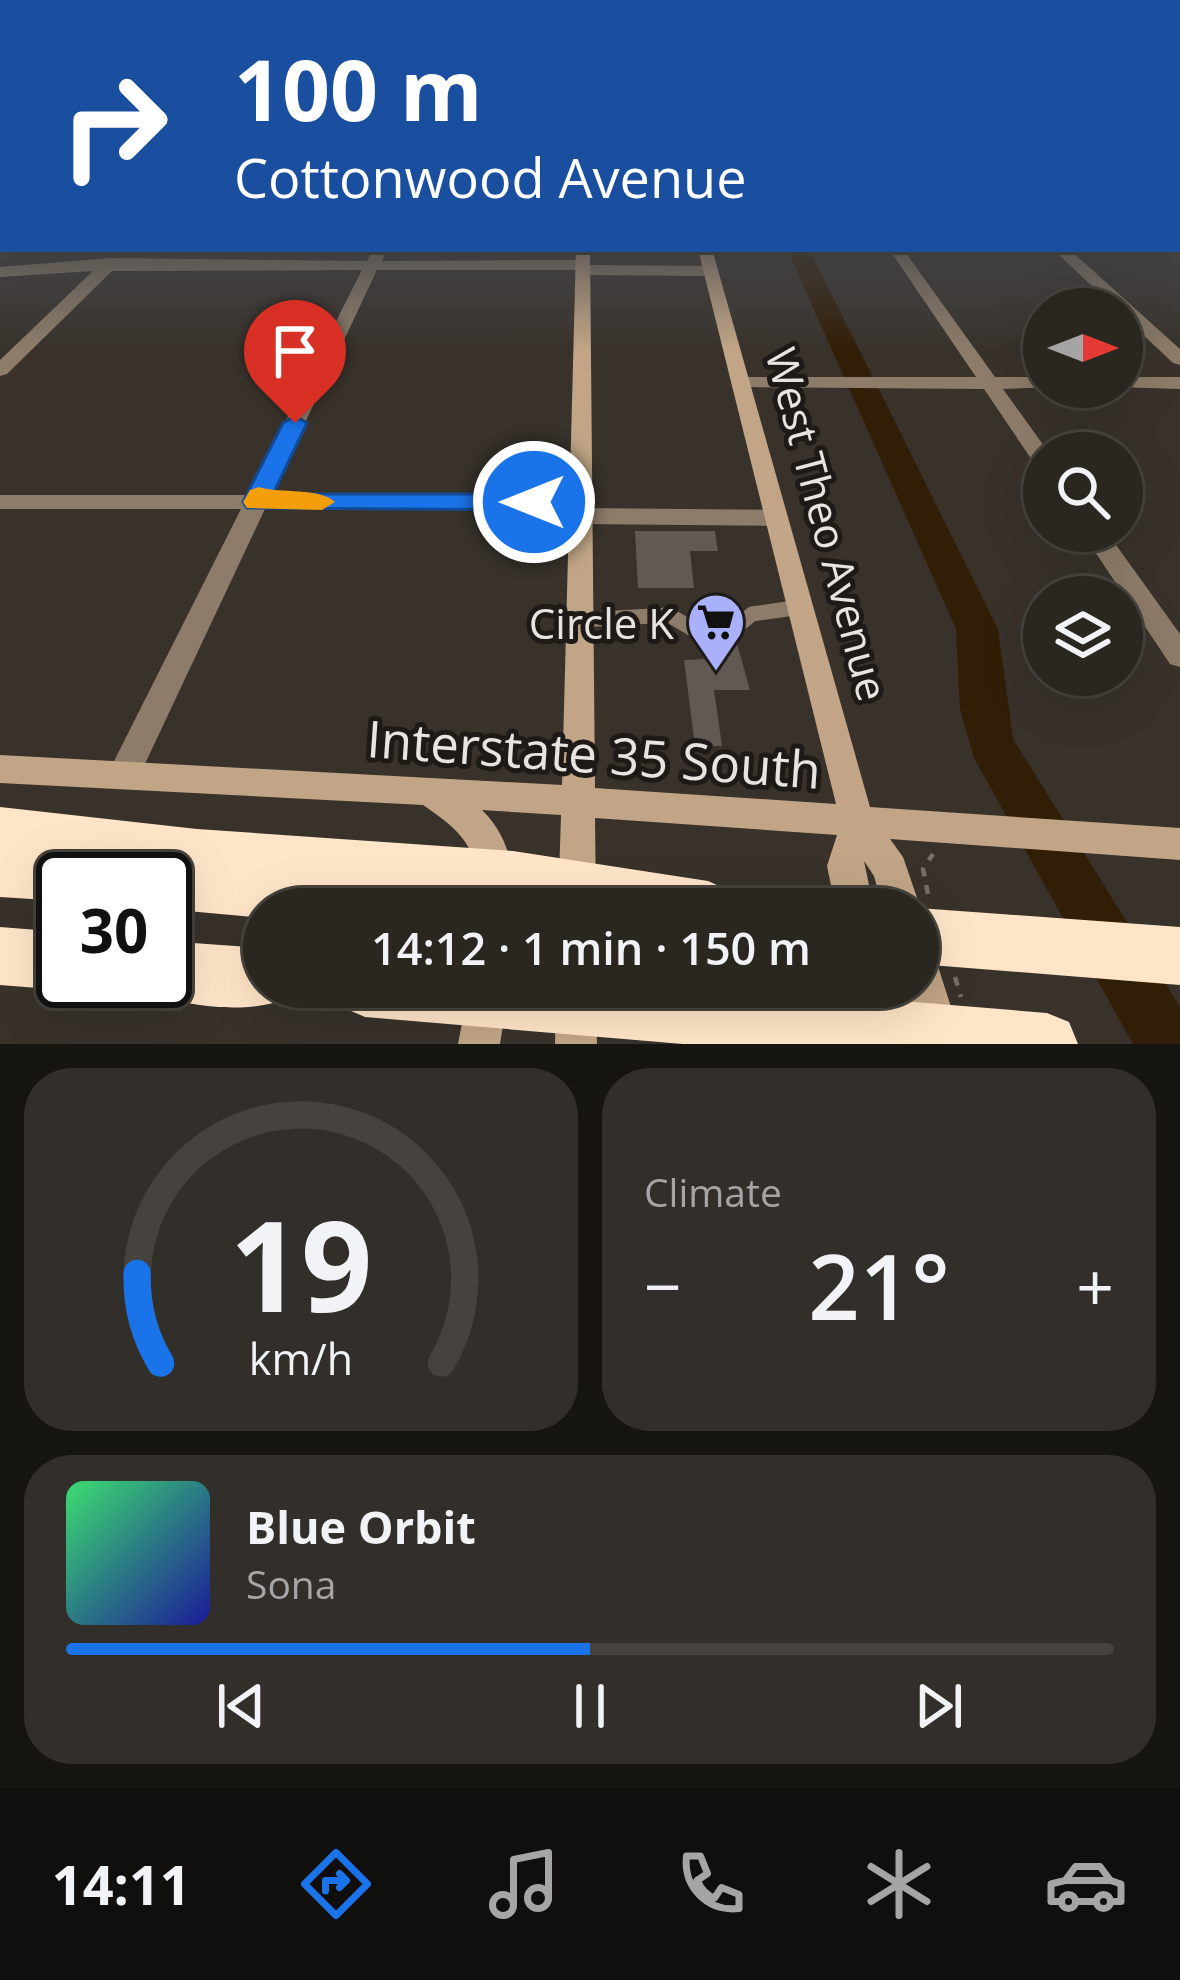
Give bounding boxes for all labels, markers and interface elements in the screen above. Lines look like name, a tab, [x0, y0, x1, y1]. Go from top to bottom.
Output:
text: 100 m	[234, 31, 482, 146]
icon: right	[36, 48, 192, 204]
text: Cottonwood Avenue	[234, 140, 746, 214]
north arrow	[1023, 288, 1143, 408]
map controls	[1023, 288, 1143, 696]
pin	[244, 300, 346, 423]
icon: arrive	[262, 318, 328, 384]
street label: West Theo Avenue	[753, 341, 903, 707]
button: search	[1023, 432, 1143, 552]
position arrow	[471, 439, 597, 565]
button: layers	[1023, 576, 1143, 696]
supermarket icon: Circle K	[685, 591, 747, 673]
place label: Circle K	[529, 594, 674, 651]
street label: Interstate 35 South	[365, 702, 823, 804]
speed limit sign: 30	[36, 852, 192, 1008]
text: 14:12 · 1 min · 150 m	[371, 917, 811, 978]
text: Climate	[644, 1165, 782, 1218]
text: 19	[230, 1179, 372, 1349]
text: 21°	[808, 1224, 950, 1346]
text: −	[644, 1240, 682, 1330]
text: +	[1076, 1240, 1114, 1330]
text: km/h	[249, 1328, 353, 1387]
text: Blue Orbit	[246, 1496, 476, 1557]
text: Sona	[246, 1557, 336, 1610]
icon: previous	[208, 1673, 274, 1739]
icon: pause	[557, 1673, 623, 1739]
icon: next	[906, 1673, 972, 1739]
icon: directions	[294, 1842, 378, 1926]
icon: music	[482, 1842, 566, 1926]
icon: phone	[669, 1842, 753, 1926]
icon: climate	[857, 1842, 941, 1926]
icon: car	[1044, 1842, 1128, 1926]
text: 14:11	[52, 1847, 191, 1921]

